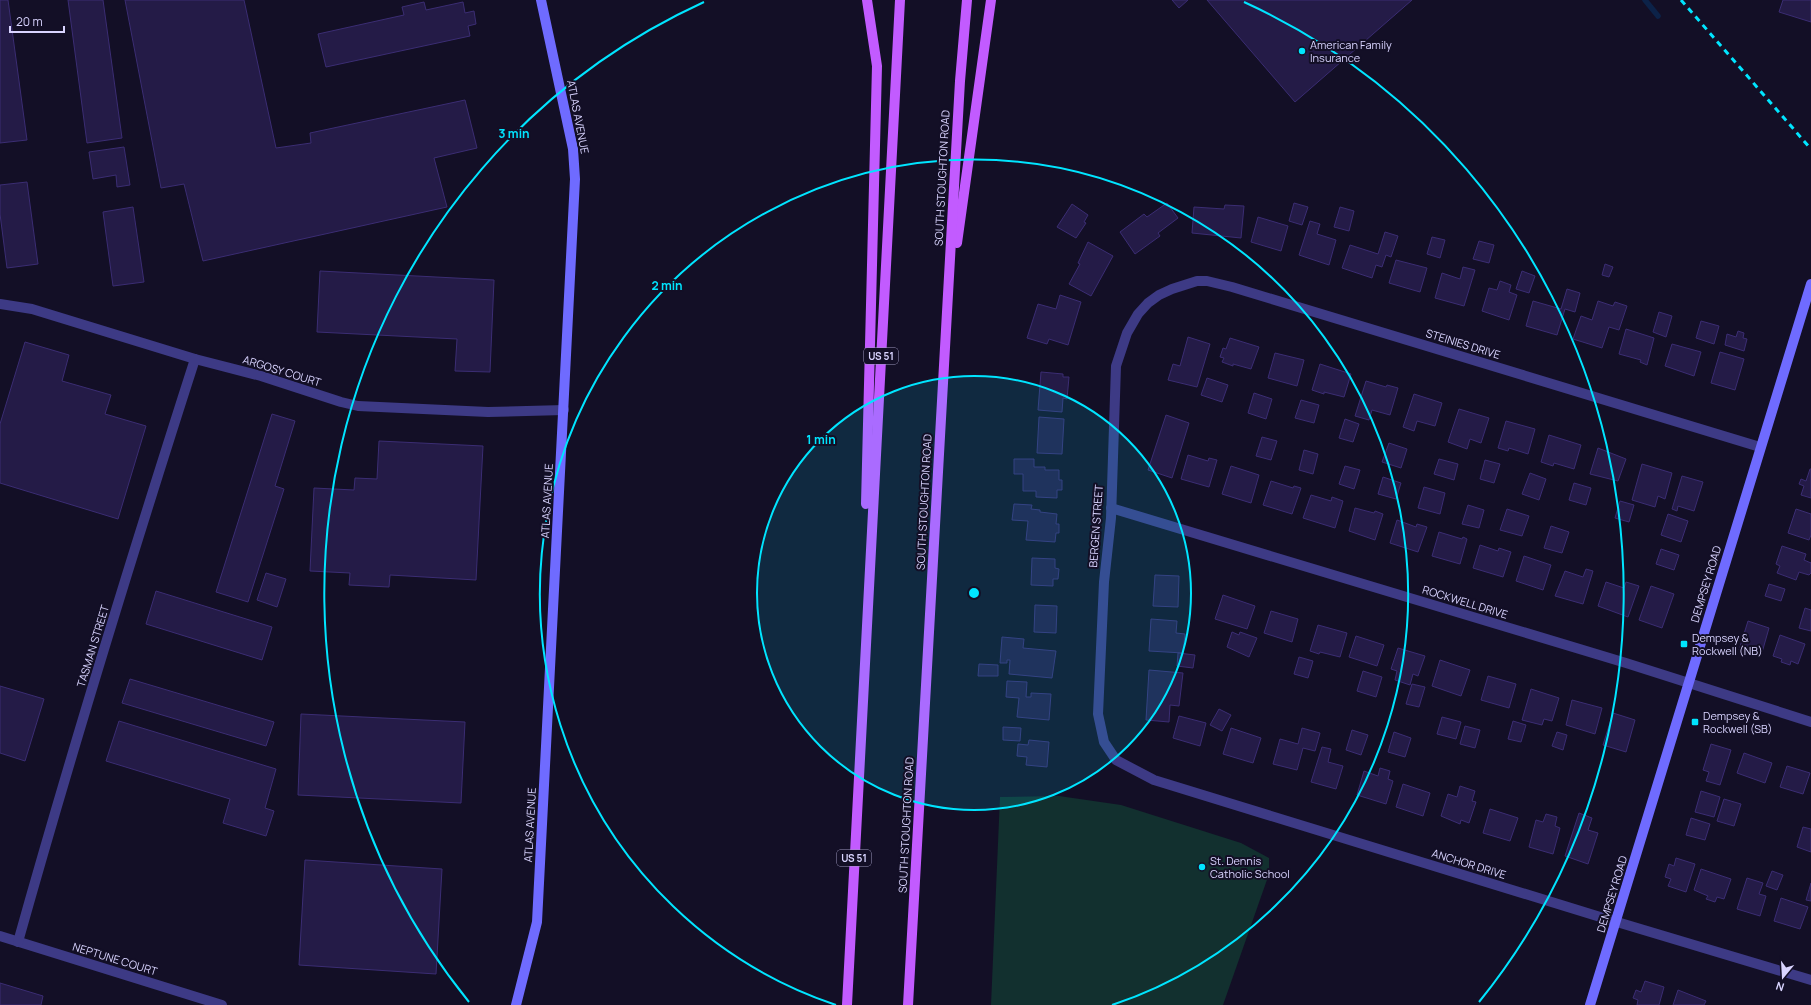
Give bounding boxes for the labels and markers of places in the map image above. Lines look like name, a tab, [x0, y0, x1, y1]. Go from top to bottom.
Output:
place label: American Family Insurance	[1310, 37, 1392, 65]
marker: American Family Insurance	[1297, 46, 1307, 56]
centre of rings	[967, 586, 981, 600]
place label: Dempsey & Rockwell (NB)	[1692, 630, 1763, 658]
marker: Dempsey & Rockwell (NB)	[1679, 639, 1689, 649]
place label: Dempsey & Rockwell (SB)	[1703, 708, 1772, 736]
marker: Dempsey & Rockwell (SB)	[1690, 717, 1700, 727]
place label: St. Dennis Catholic School	[1210, 853, 1290, 881]
marker: St. Dennis Catholic School	[1197, 862, 1207, 872]

